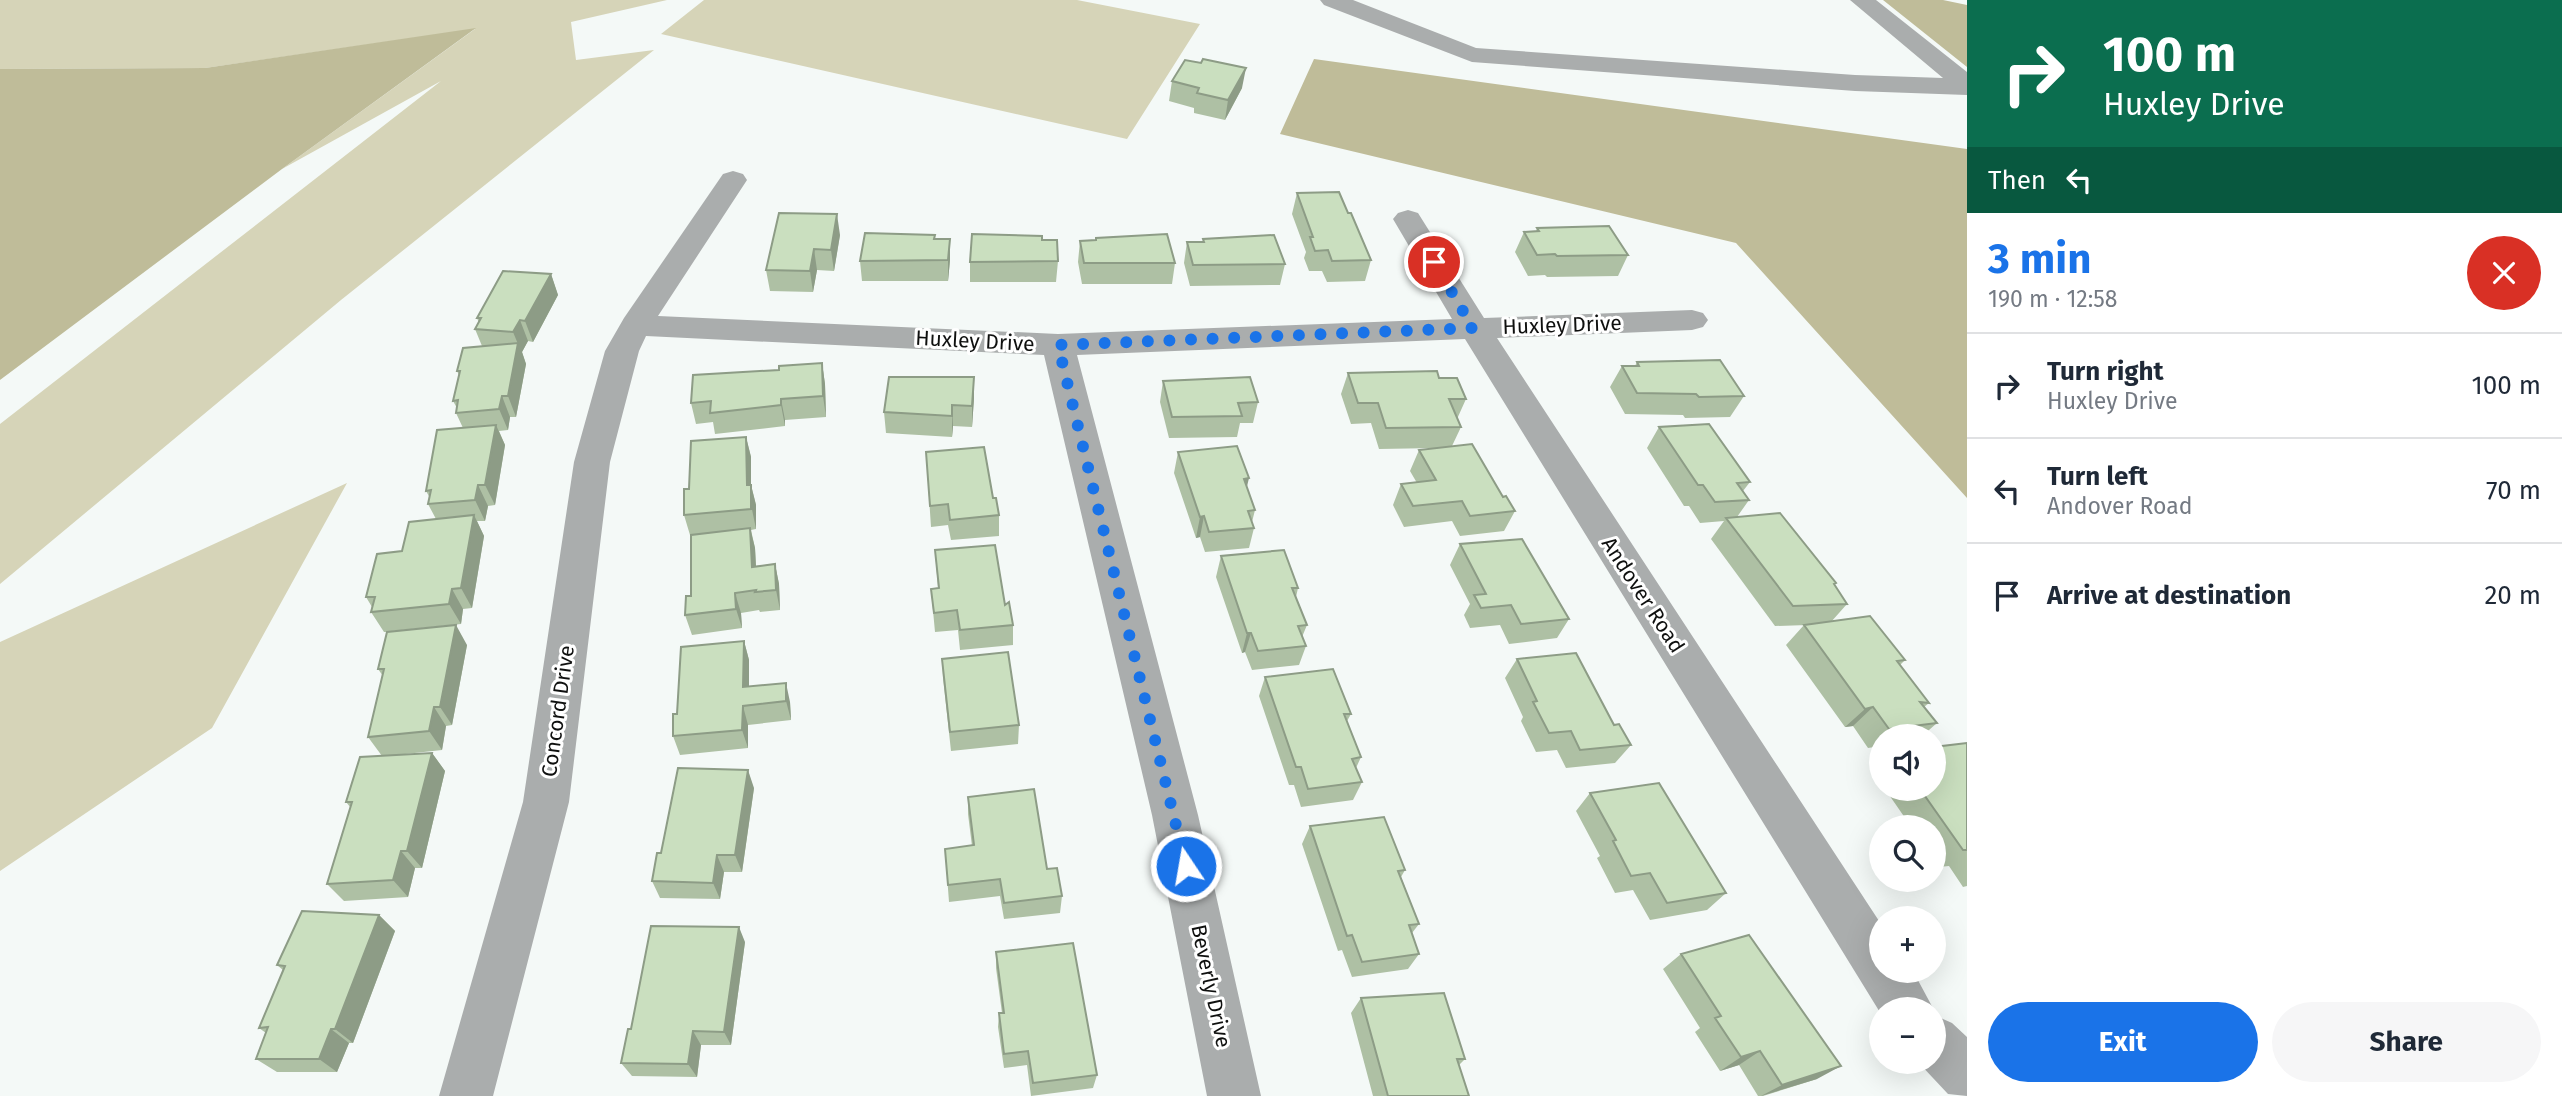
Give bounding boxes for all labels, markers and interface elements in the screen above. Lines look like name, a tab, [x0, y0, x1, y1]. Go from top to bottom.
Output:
text: 100 m	[2103, 25, 2236, 84]
icon: right	[1988, 28, 2079, 119]
text: Huxley Drive	[2103, 85, 2285, 123]
icon: left	[2060, 161, 2098, 199]
text: Then	[1988, 165, 2046, 196]
pin	[1404, 232, 1464, 292]
text: 3 min	[1988, 234, 2091, 284]
button: close	[2467, 236, 2541, 310]
icon: arrive	[1415, 243, 1453, 281]
text: 190 m · 12:58	[1988, 285, 2118, 313]
street label: Huxley Drive	[1502, 310, 1622, 340]
street label: Huxley Drive	[915, 325, 1035, 357]
text: Turn right	[2047, 356, 2164, 387]
icon: right	[1988, 367, 2026, 405]
text: 100 m	[2472, 370, 2541, 401]
text: Huxley Drive	[2047, 387, 2178, 415]
text: Turn left	[2047, 461, 2148, 492]
icon: left	[1988, 472, 2026, 510]
text: 70 m	[2486, 475, 2541, 506]
text: Andover Road	[2047, 492, 2193, 520]
street label: Andover Road	[1596, 532, 1690, 658]
icon: arrive	[1988, 577, 2026, 615]
text: Arrive at destination	[2047, 580, 2291, 611]
text: 20 m	[2484, 580, 2541, 611]
street label: Concord Drive	[536, 644, 580, 778]
map controls	[1869, 724, 1946, 1074]
button: sound	[1869, 724, 1946, 801]
button: search	[1869, 815, 1946, 892]
position arrow	[1149, 829, 1223, 903]
button: +	[1869, 906, 1946, 983]
street label: Beverly Drive	[1185, 922, 1237, 1050]
button: −	[1869, 997, 1946, 1074]
button: Exit	[1988, 1002, 2258, 1082]
button: Share	[2272, 1002, 2541, 1082]

